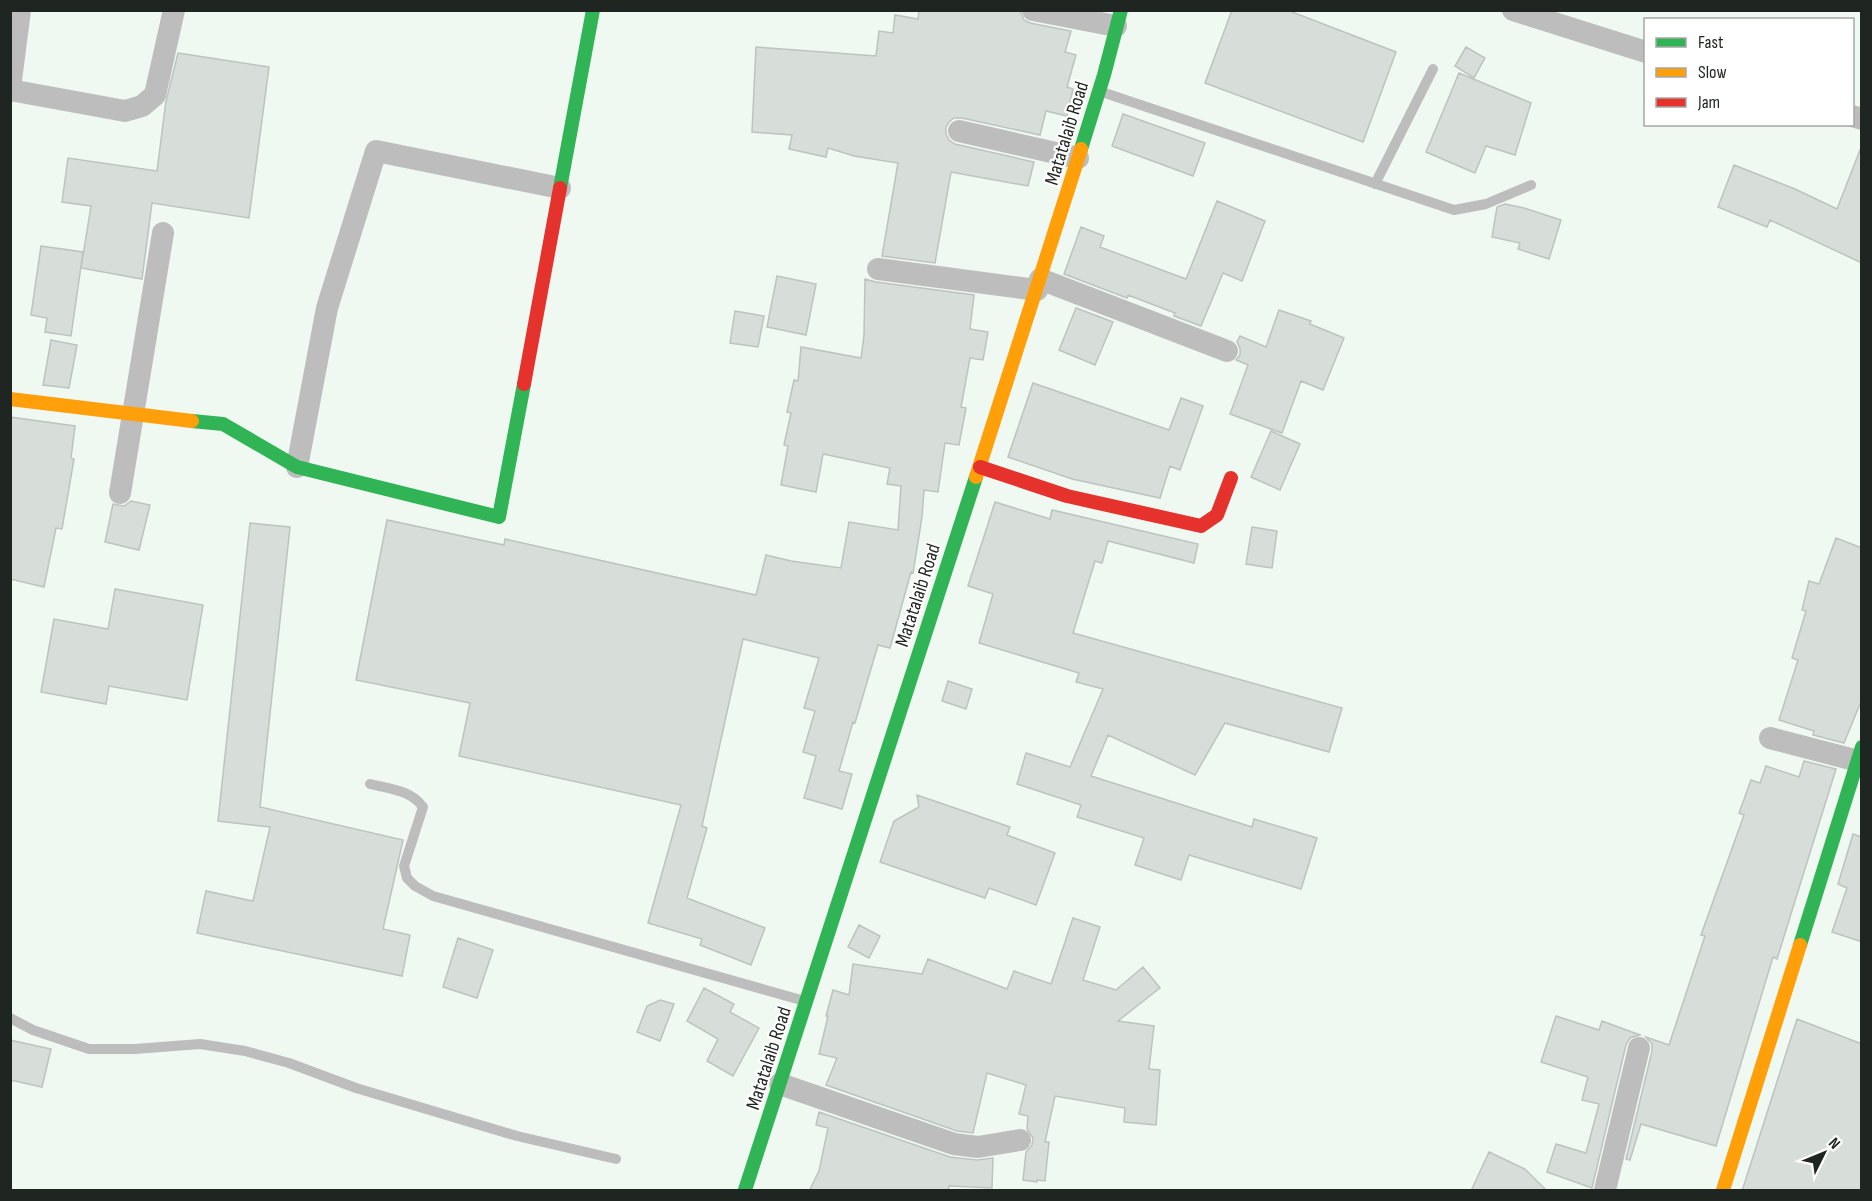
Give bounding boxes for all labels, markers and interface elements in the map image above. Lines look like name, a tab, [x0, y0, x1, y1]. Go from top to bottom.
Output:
legend	[1644, 18, 1854, 126]
text: Fast	[1698, 32, 1724, 53]
text: Slow	[1698, 62, 1727, 83]
street label: Matatalaib Road	[1040, 79, 1094, 188]
text: Jam	[1697, 92, 1720, 113]
street label: Matatalaib Road	[890, 541, 946, 650]
street label: Matatalaib Road	[741, 1004, 797, 1113]
north arrow	[1794, 1123, 1854, 1183]
text: N	[1824, 1134, 1844, 1153]

